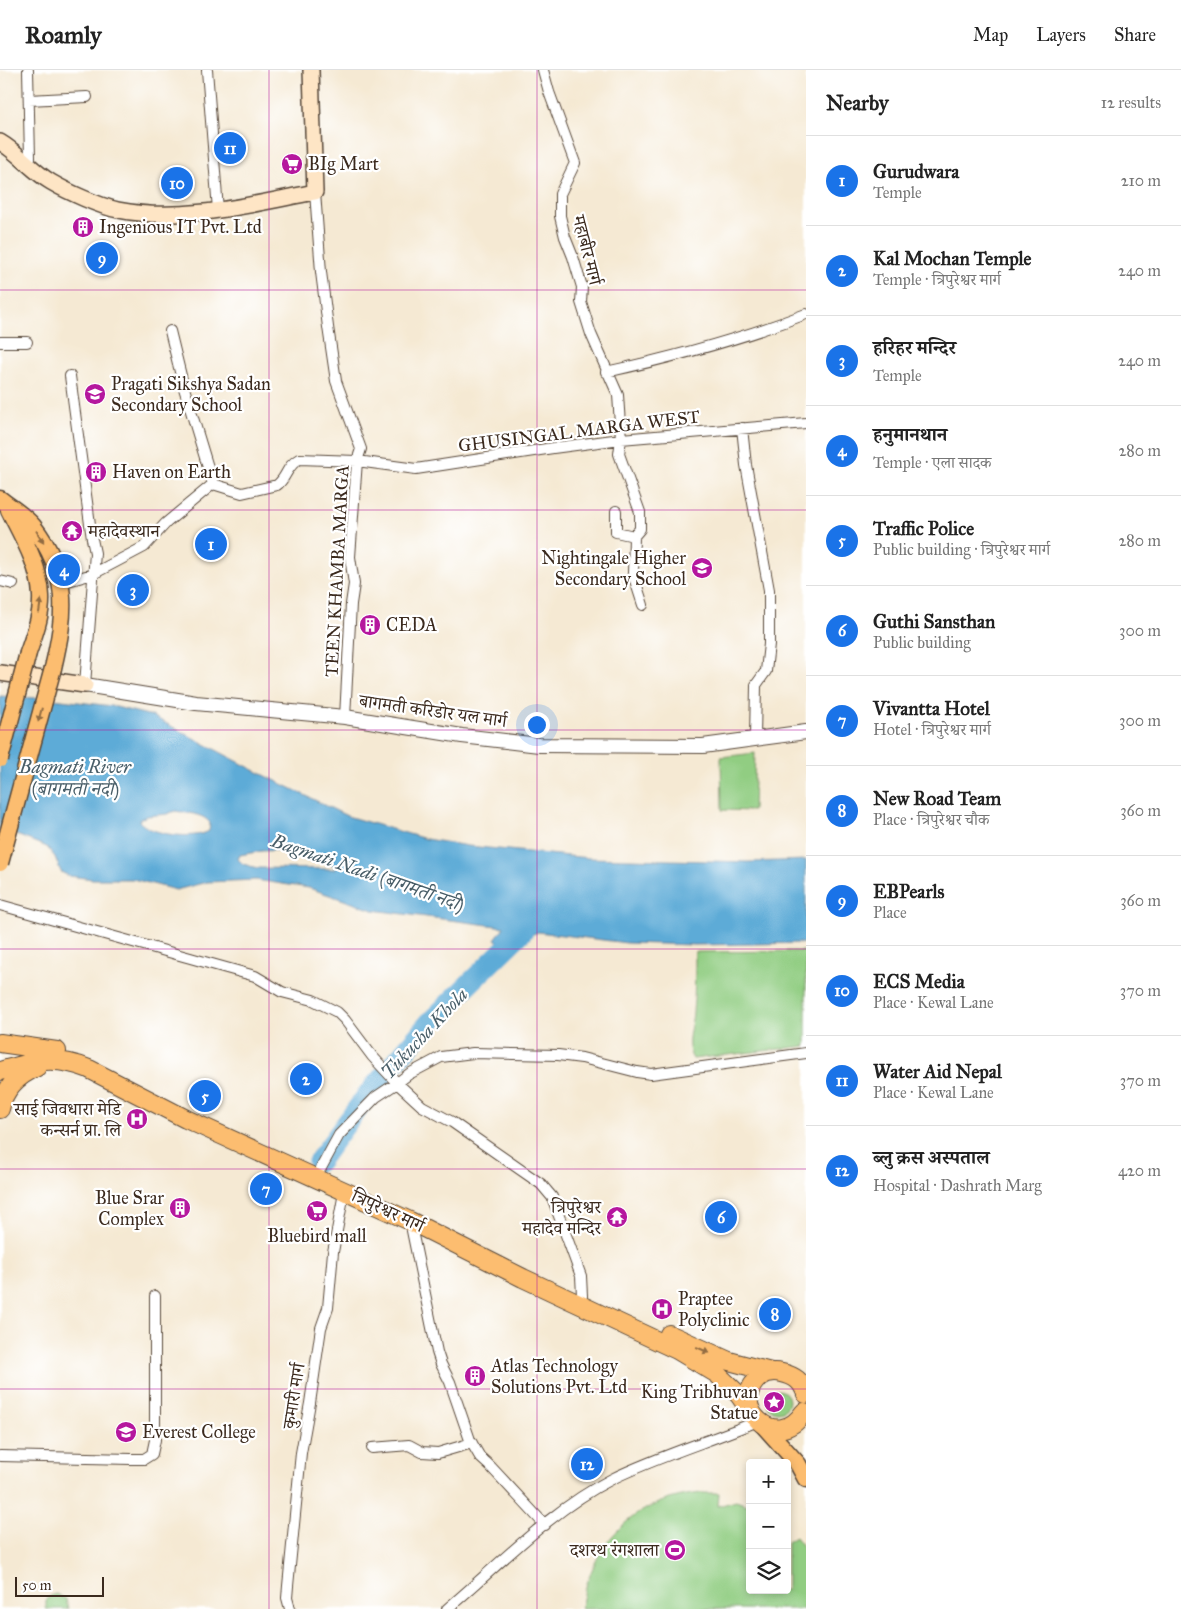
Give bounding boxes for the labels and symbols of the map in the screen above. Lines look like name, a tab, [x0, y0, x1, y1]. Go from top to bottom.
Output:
pin: 11	[214, 129, 246, 167]
supermarket icon: BIg Mart	[280, 152, 304, 176]
place label: BIg Mart	[308, 153, 380, 176]
pin: 10	[161, 164, 193, 202]
street label: महाबीर मार्ग	[568, 212, 607, 289]
building icon: Ingenious IT Pvt. Ltd	[71, 215, 95, 239]
place label: Ingenious IT Pvt. Ltd	[99, 216, 262, 239]
pin: 9	[86, 239, 118, 277]
place label: Pragati Sikshya Sadan Secondary School	[111, 373, 271, 416]
school or university icon: Pragati Sikshya Sadan Secondary School	[83, 382, 107, 406]
street label: GHUSINGAL MARGA WEST	[457, 405, 701, 457]
building icon: Haven on Earth	[84, 460, 108, 484]
place label: Haven on Earth	[112, 461, 231, 483]
street label: TEEN KHAMBA MARGA	[320, 464, 354, 678]
temple icon: महादेवस्थान	[60, 519, 84, 543]
place label: महादेवस्थान	[87, 520, 161, 542]
pin: 1	[195, 525, 227, 563]
one-way arrow	[35, 531, 44, 544]
place label: Nightingale Higher Secondary School	[541, 547, 686, 590]
pin: 4	[48, 551, 80, 589]
school or university icon: Nightingale Higher Secondary School	[690, 556, 714, 580]
pin: 3	[117, 571, 149, 609]
one-way arrow	[36, 597, 44, 613]
building icon: CEDA	[358, 613, 382, 637]
place label: CEDA	[386, 614, 437, 636]
street label: बागमती करिडोर यल मार्ग	[357, 690, 510, 732]
one-way arrow	[36, 708, 44, 723]
your location	[524, 712, 550, 738]
water label: Bagmati River (बागमती नदी)	[18, 755, 132, 801]
water label: Bagmati Nadi (बागमती नदी)	[267, 828, 467, 917]
water label: Tukucha Khola	[376, 983, 472, 1084]
pin: 2	[290, 1060, 322, 1098]
pin: 5	[189, 1077, 221, 1115]
place label: साई जिवधारा मेडि कन्सर्न प्रा. लि	[13, 1098, 123, 1141]
hospital icon: साई जिवधारा मेडि कन्सर्न प्रा. लि	[125, 1107, 149, 1131]
pin: 7	[250, 1170, 282, 1208]
street label: त्रिपुरेश्वर मार्ग	[347, 1184, 429, 1238]
place label: Blue Srar Complex	[95, 1187, 164, 1230]
building icon: Blue Srar Complex	[168, 1196, 192, 1220]
place label: त्रिपुरेश्वर महादेव मन्दिर	[521, 1196, 602, 1239]
pin: 6	[705, 1198, 737, 1236]
supermarket icon: Bluebird mall	[305, 1199, 329, 1223]
temple icon: त्रिपुरेश्वर महादेव मन्दिर	[605, 1205, 629, 1229]
place label: Bluebird mall	[267, 1225, 367, 1247]
place label: Praptee Polyclinic	[678, 1288, 750, 1331]
pin: 8	[759, 1295, 791, 1333]
hospital icon: Praptee Polyclinic	[650, 1297, 674, 1321]
one-way arrow	[696, 1346, 710, 1354]
place label: Atlas Technology Solutions Pvt. Ltd	[490, 1355, 627, 1398]
street label: कुमारी मार्ग	[278, 1360, 310, 1431]
building icon: Atlas Technology Solutions Pvt. Ltd	[463, 1364, 487, 1388]
place label: King Tribhuvan Statue	[641, 1381, 758, 1424]
place icon: King Tribhuvan Statue	[762, 1390, 786, 1414]
school or university icon: Everest College	[114, 1420, 138, 1444]
place label: Everest College	[142, 1421, 256, 1444]
pin: 12	[571, 1445, 603, 1483]
sports icon: दशरथ रंगशाला	[663, 1538, 687, 1562]
place label: दशरथ रंगशाला	[569, 1539, 661, 1561]
scale bar	[15, 1574, 104, 1597]

